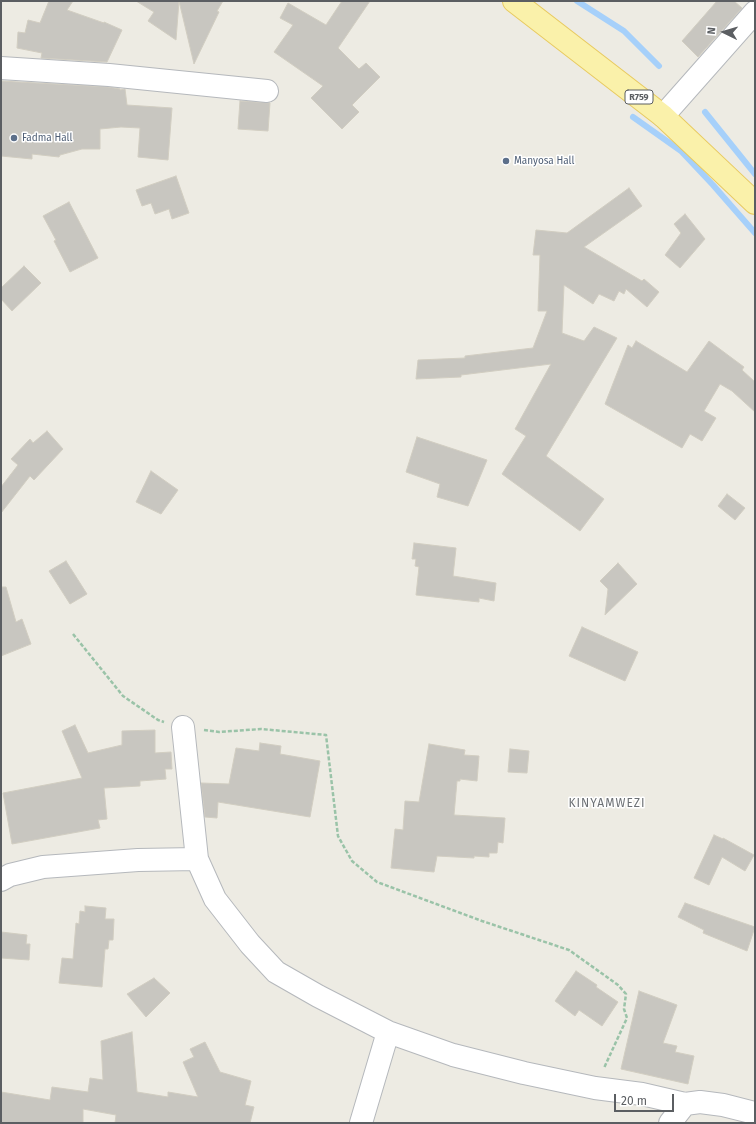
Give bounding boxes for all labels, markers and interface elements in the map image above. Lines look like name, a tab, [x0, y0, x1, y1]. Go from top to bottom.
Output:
north arrow	[704, 12, 744, 52]
text: N	[705, 27, 718, 35]
road number: R759	[625, 90, 653, 104]
place label: Fadma Hall	[22, 132, 72, 144]
marker: Fadma Hall	[9, 133, 19, 143]
place label: Manyosa Hall	[514, 155, 574, 167]
marker: Manyosa Hall	[501, 156, 511, 166]
district label: KINYAMWEZI	[568, 797, 646, 811]
scale bar	[616, 1086, 676, 1112]
text: 20 m	[621, 1094, 647, 1108]

